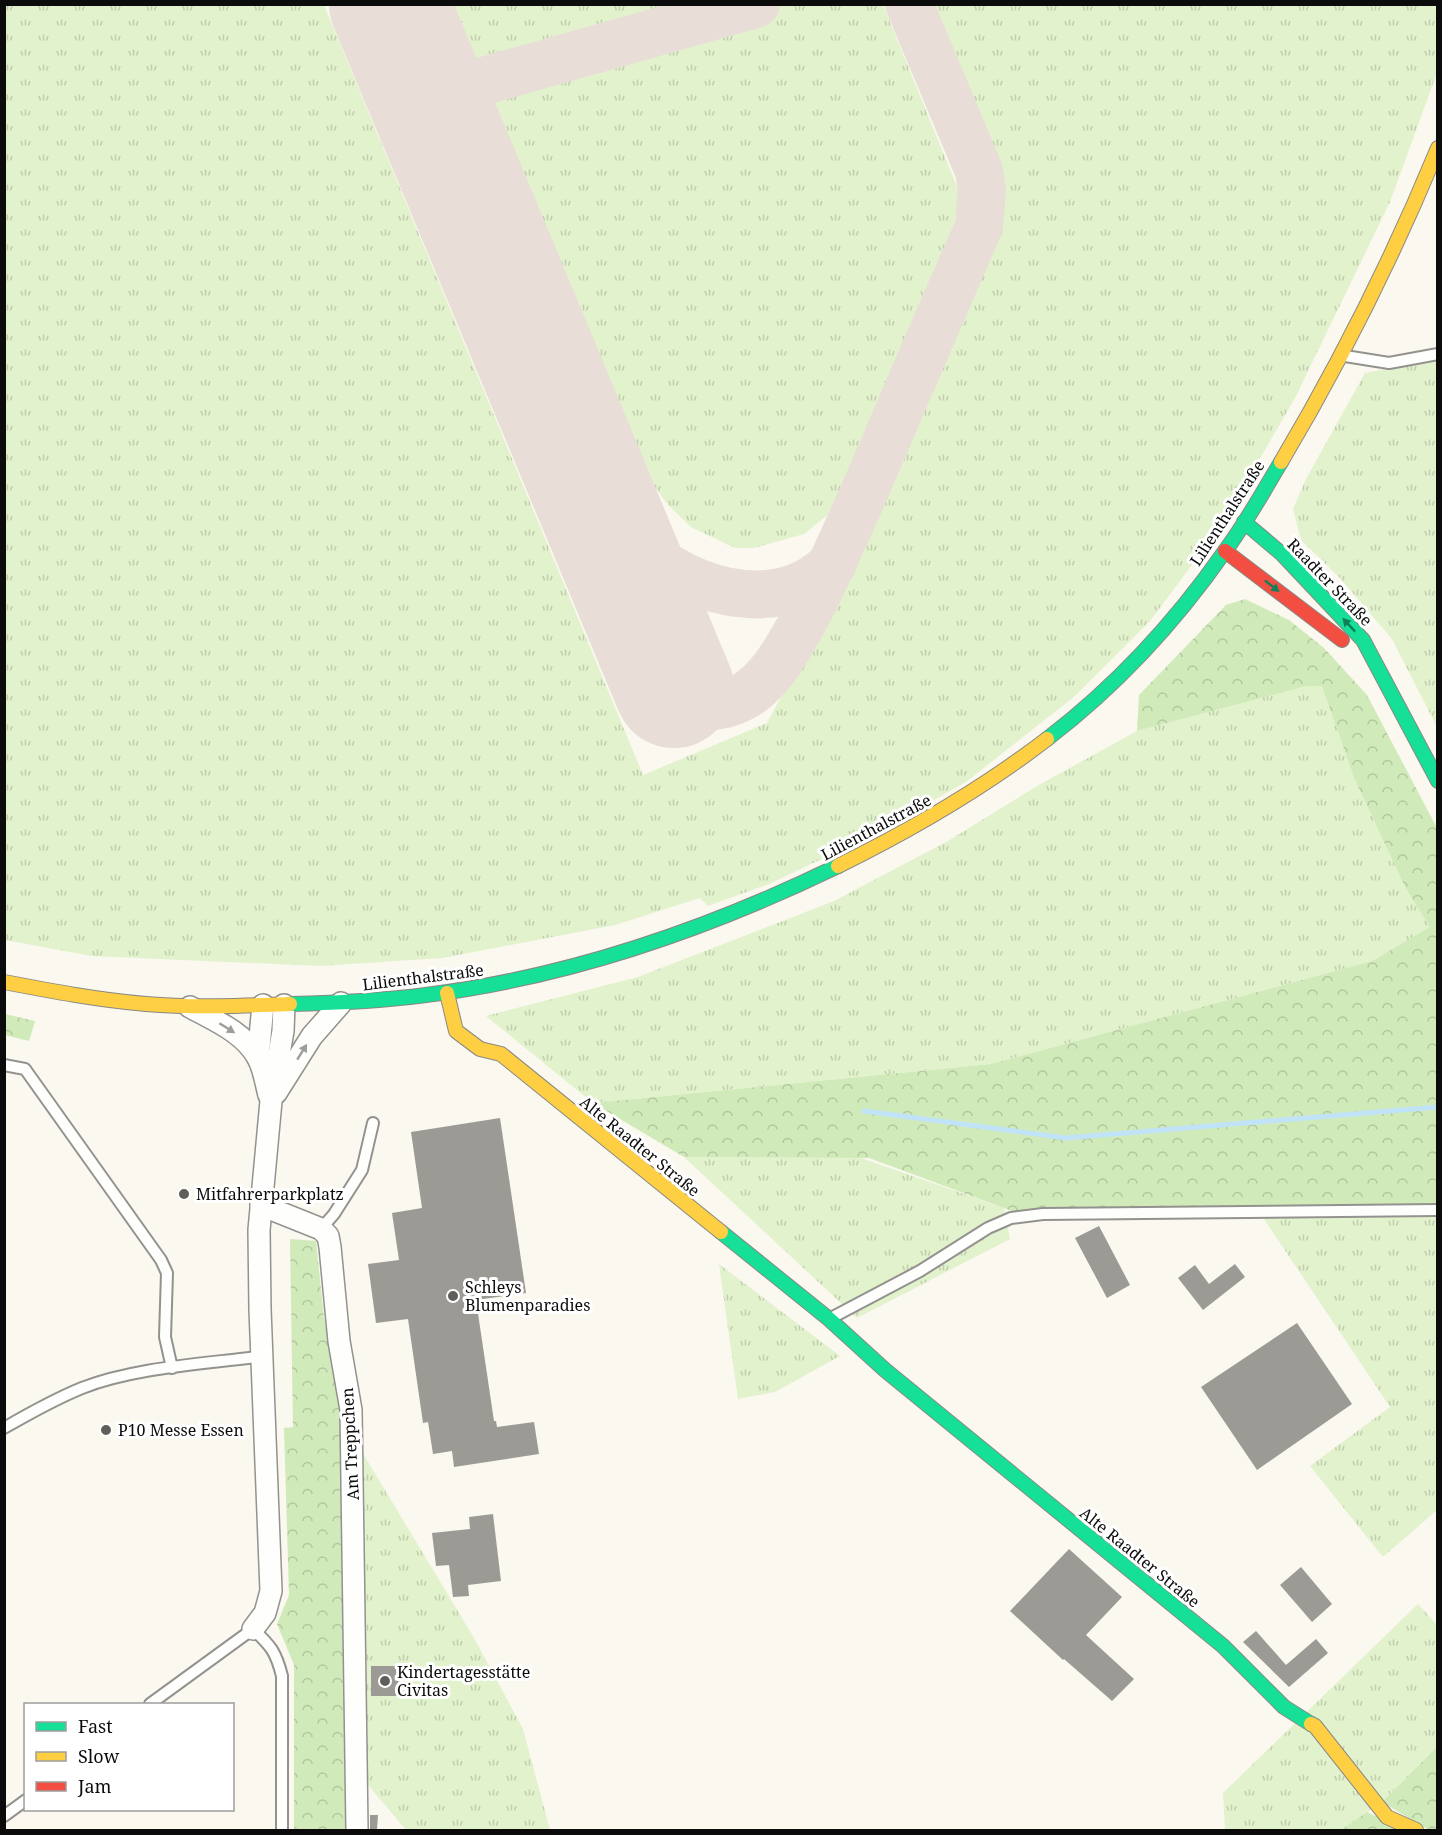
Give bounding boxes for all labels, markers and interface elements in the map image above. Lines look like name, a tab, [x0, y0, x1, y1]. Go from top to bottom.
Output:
street label: Lilienthalstraße	[1185, 456, 1269, 570]
street label: Raadter Straße	[1283, 533, 1377, 631]
one-way arrow	[1265, 579, 1280, 591]
one-way arrow	[1342, 618, 1356, 633]
street label: Lilienthalstraße	[817, 789, 935, 865]
street label: Lilienthalstraße	[361, 959, 485, 995]
one-way arrow	[219, 1023, 235, 1034]
one-way arrow	[297, 1044, 308, 1060]
street label: Alte Raadter Straße	[575, 1091, 705, 1201]
place label: Mitfahrerparkplatz	[196, 1183, 344, 1205]
marker: Mitfahrerparkplatz	[177, 1187, 191, 1201]
place label: Schleys Blumenparadies	[465, 1276, 590, 1316]
marker: Schleys Blumenparadies	[446, 1289, 460, 1303]
street label: Am Treppchen	[336, 1387, 364, 1501]
place label: P10 Messe Essen	[118, 1419, 244, 1441]
marker: P10 Messe Essen	[99, 1423, 113, 1437]
street label: Alte Raadter Straße	[1075, 1502, 1205, 1612]
place label: Kindertagesstätte Civitas	[397, 1661, 530, 1701]
marker: Kindertagesstätte Civitas	[378, 1674, 392, 1688]
legend	[24, 1703, 234, 1811]
text: Fast	[78, 1714, 113, 1738]
text: Slow	[78, 1744, 120, 1768]
text: Jam	[77, 1774, 112, 1798]

